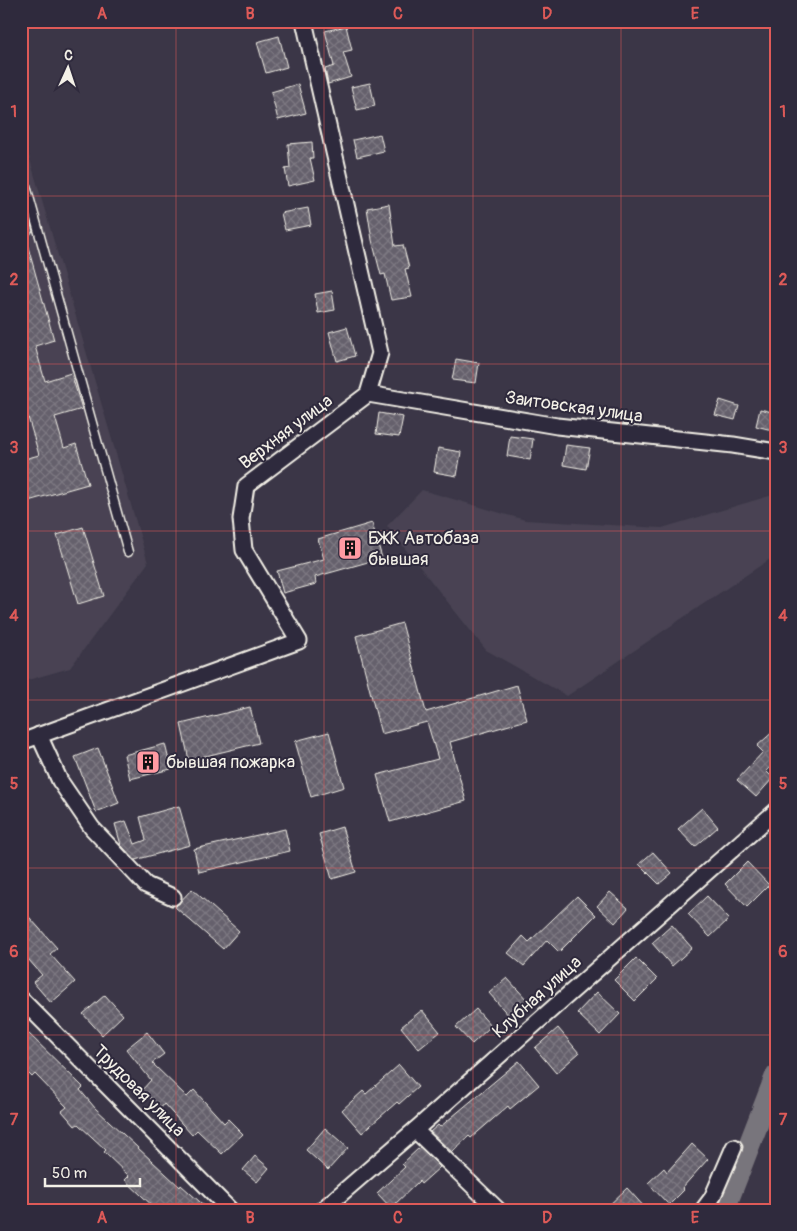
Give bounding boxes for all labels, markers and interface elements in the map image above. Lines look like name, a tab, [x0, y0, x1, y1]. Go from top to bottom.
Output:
text: A	[97, 4, 108, 24]
text: B	[245, 4, 255, 24]
text: C	[393, 4, 403, 24]
text: D	[542, 4, 552, 24]
text: E	[691, 4, 700, 24]
north arrow	[42, 42, 92, 92]
text: С	[64, 47, 74, 64]
text: 1	[11, 102, 17, 122]
text: 1	[780, 102, 786, 122]
text: 2	[10, 270, 19, 290]
text: 2	[779, 270, 788, 290]
street label: Заитовская улица	[504, 386, 644, 428]
street label: Верхняя улица	[235, 389, 337, 475]
text: 3	[10, 438, 19, 458]
text: 3	[779, 438, 788, 458]
place label: БЖК Автобаза бывшая	[368, 527, 479, 571]
building icon: БЖК Автобаза бывшая	[337, 535, 363, 561]
text: 4	[9, 606, 19, 626]
text: 4	[778, 606, 788, 626]
building icon: бывшая пожарка	[135, 749, 161, 775]
place label: бывшая пожарка	[166, 751, 295, 774]
text: 5	[10, 774, 19, 794]
text: 5	[779, 774, 788, 794]
text: 6	[9, 942, 19, 962]
text: 6	[778, 942, 788, 962]
street label: Клубная улица	[488, 951, 586, 1043]
street label: Трудовая улица	[88, 1040, 190, 1142]
text: 7	[10, 1110, 19, 1130]
text: 7	[779, 1110, 788, 1130]
scale bar	[45, 1156, 140, 1188]
text: 50 m	[52, 1164, 87, 1183]
text: A	[97, 1208, 108, 1228]
text: B	[245, 1208, 255, 1228]
text: C	[393, 1208, 403, 1228]
text: D	[542, 1208, 552, 1228]
text: E	[691, 1208, 700, 1228]

